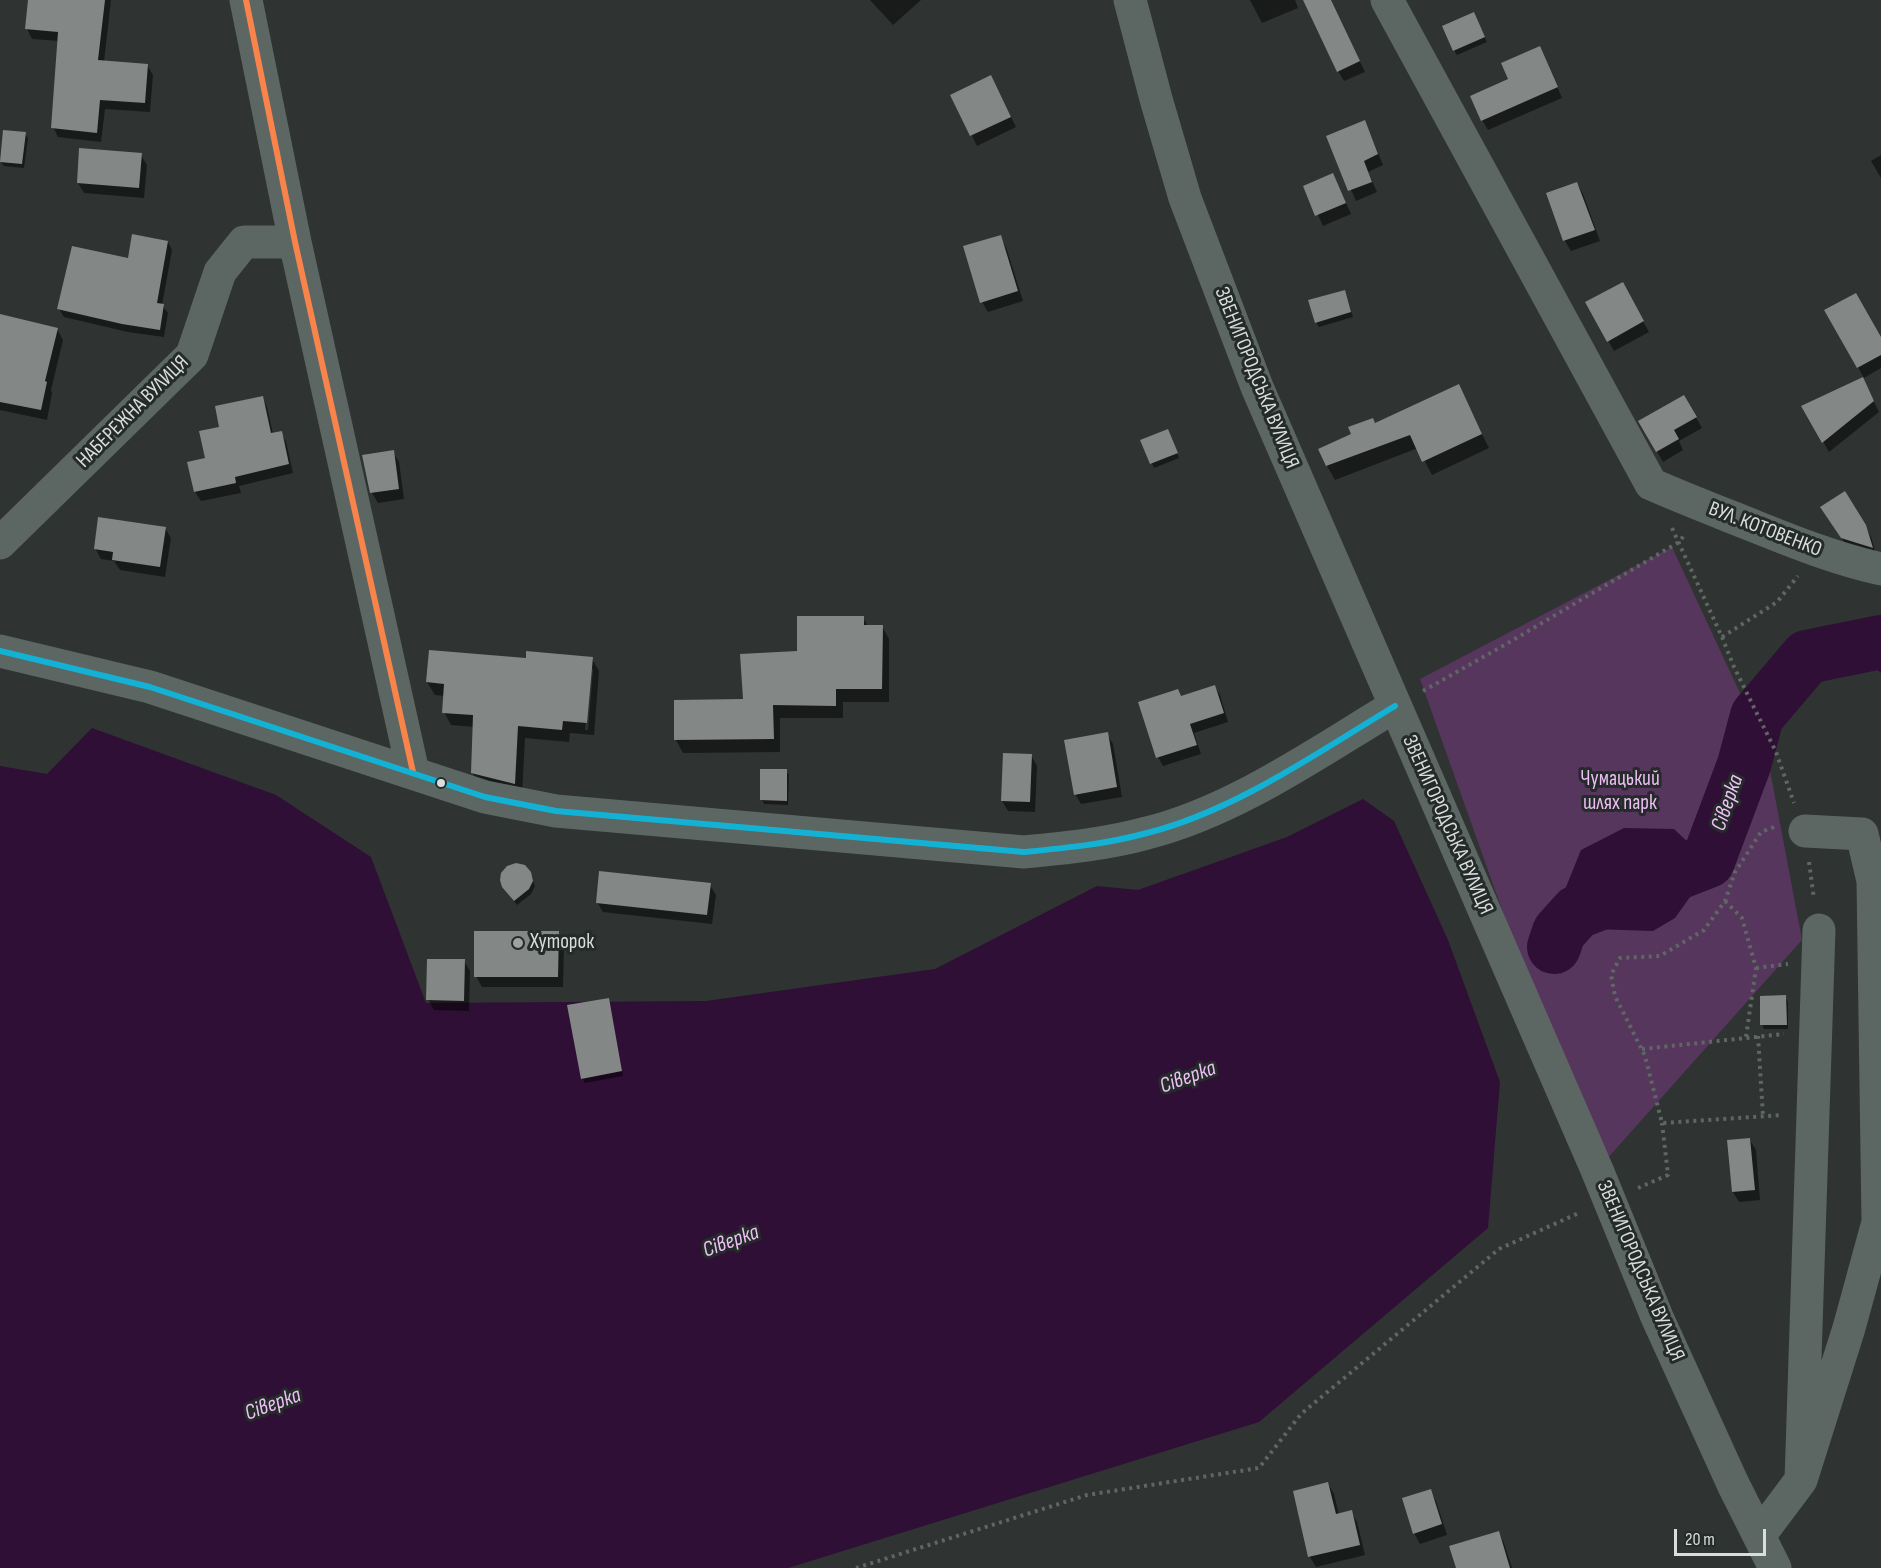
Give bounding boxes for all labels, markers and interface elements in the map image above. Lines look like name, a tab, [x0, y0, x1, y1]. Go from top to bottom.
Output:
street label: ЗВЕНИГОРОДСЬКА ВУЛИЦЯ	[1208, 284, 1304, 472]
street label: НАБЕРЕЖНА ВУЛИЦЯ	[72, 351, 194, 473]
street label: ВУЛ. КОТОВЕНКО	[1705, 497, 1825, 563]
street label: ЗВЕНИГОРОДСЬКА ВУЛИЦЯ	[1396, 731, 1498, 919]
park label: Чумацький шлях парк	[1580, 767, 1660, 817]
water label: Сіверка	[1706, 771, 1750, 835]
unlabelled marker	[435, 777, 447, 789]
place label: Хуторок	[530, 930, 594, 956]
marker: Хуторок	[511, 936, 525, 950]
water label: Сіверка	[1156, 1056, 1220, 1100]
street label: ЗВЕНИГОРОДСЬКА ВУЛИЦЯ	[1591, 1177, 1689, 1365]
water label: Сіверка	[699, 1220, 763, 1264]
water label: Сіверка	[241, 1383, 305, 1427]
scale bar	[1677, 1517, 1768, 1555]
text: 20 m	[1685, 1529, 1715, 1550]

